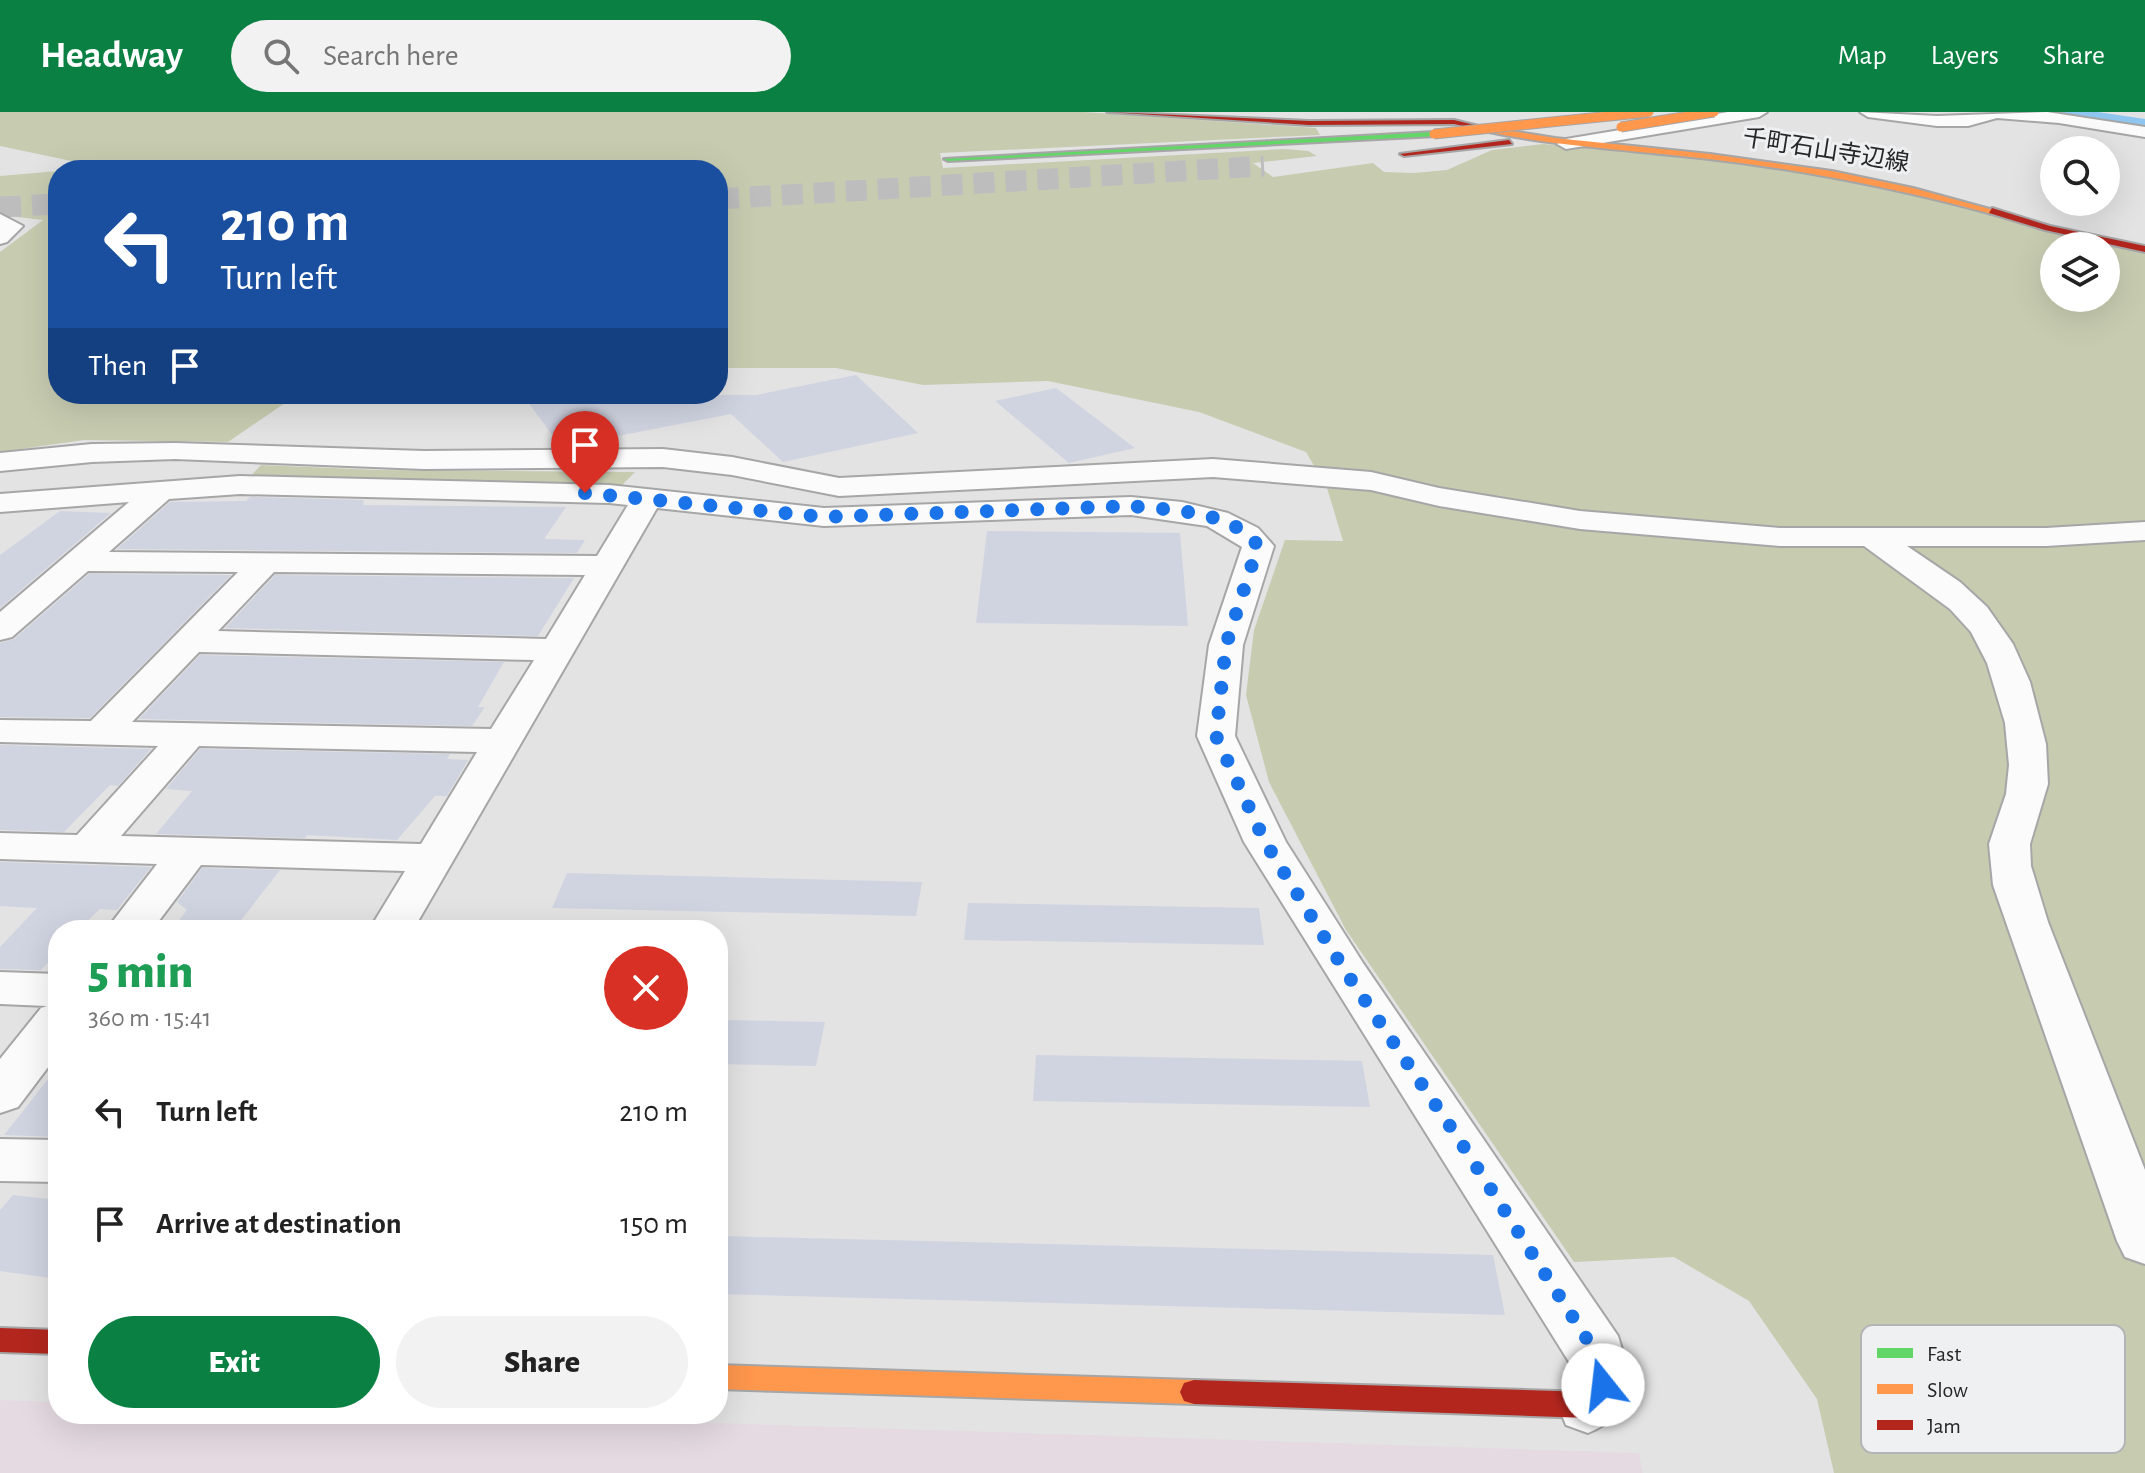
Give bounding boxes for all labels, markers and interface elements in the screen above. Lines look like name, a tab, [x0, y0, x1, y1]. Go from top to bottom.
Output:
search box	[231, 20, 791, 92]
icon: search	[259, 34, 303, 78]
text: Headway	[40, 37, 183, 75]
text: Search here	[323, 41, 459, 71]
text: Map	[1838, 42, 1887, 70]
text: Layers	[1931, 42, 1999, 70]
text: Share	[2043, 42, 2105, 70]
street label: 千町石山寺辺線	[1741, 124, 1911, 176]
map controls	[2040, 136, 2120, 312]
button: search	[2040, 136, 2120, 216]
icon: left	[88, 192, 192, 296]
text: 210 m	[220, 195, 349, 251]
button: layers	[2040, 232, 2120, 312]
text: Turn left	[220, 260, 337, 296]
icon: arrive	[163, 344, 207, 388]
text: Then	[88, 351, 147, 381]
pin	[551, 411, 619, 493]
icon: arrive	[563, 423, 607, 467]
button: close	[604, 946, 688, 1030]
text: 5 min	[88, 949, 194, 997]
text: 360 m · 15:41	[88, 1005, 212, 1031]
icon: left	[88, 1090, 132, 1134]
text: Turn left	[156, 1097, 257, 1127]
text: 210 m	[619, 1097, 688, 1127]
icon: arrive	[88, 1202, 132, 1246]
text: Arrive at destination	[156, 1209, 402, 1239]
text: 150 m	[620, 1209, 688, 1239]
button: Exit	[88, 1316, 380, 1408]
button: Share	[396, 1316, 688, 1408]
legend	[1861, 1325, 2125, 1453]
position arrow	[1561, 1343, 1645, 1427]
text: Fast	[1927, 1343, 1961, 1365]
text: Slow	[1927, 1379, 1968, 1401]
text: Jam	[1927, 1415, 1961, 1437]

